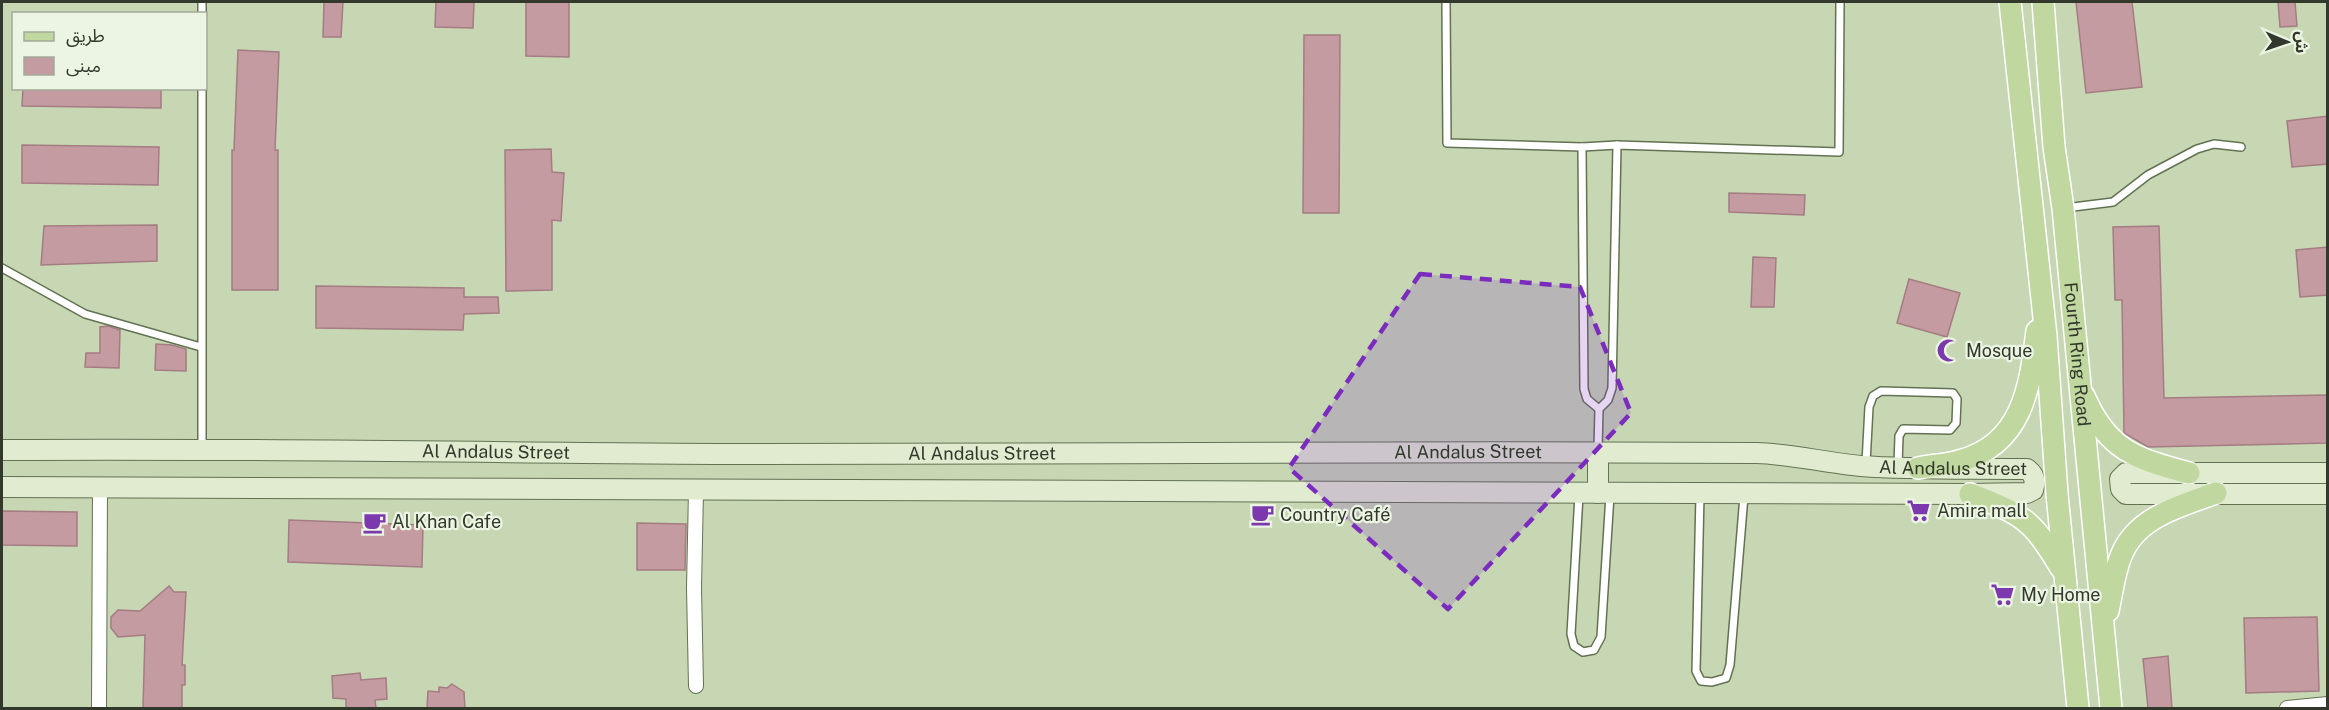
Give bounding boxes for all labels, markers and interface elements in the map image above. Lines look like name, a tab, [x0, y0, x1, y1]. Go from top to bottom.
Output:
legend	[12, 12, 207, 90]
north arrow	[2257, 12, 2317, 72]
text: طريق	[66, 25, 105, 47]
text: ش	[2292, 31, 2311, 54]
text: مبنى	[66, 55, 101, 77]
street label: Fourth Ring Road	[2060, 281, 2095, 427]
mosque icon: Mosque	[1935, 338, 1961, 364]
place label: Mosque	[1966, 340, 2032, 361]
street label: Al Andalus Street	[422, 440, 570, 463]
street label: Al Andalus Street	[1394, 441, 1542, 462]
street label: Al Andalus Street	[908, 442, 1056, 464]
street label: Al Andalus Street	[1879, 456, 2027, 479]
supermarket icon: Amira mall	[1906, 498, 1932, 524]
place label: Amira mall	[1937, 500, 2027, 521]
cafe icon: Country Café	[1249, 502, 1275, 528]
place label: Country Café	[1280, 504, 1390, 525]
cafe icon: Al Khan Cafe	[361, 509, 387, 535]
place label: Al Khan Cafe	[392, 511, 501, 532]
supermarket icon: My Home	[1990, 582, 2016, 608]
place label: My Home	[2021, 584, 2101, 605]

